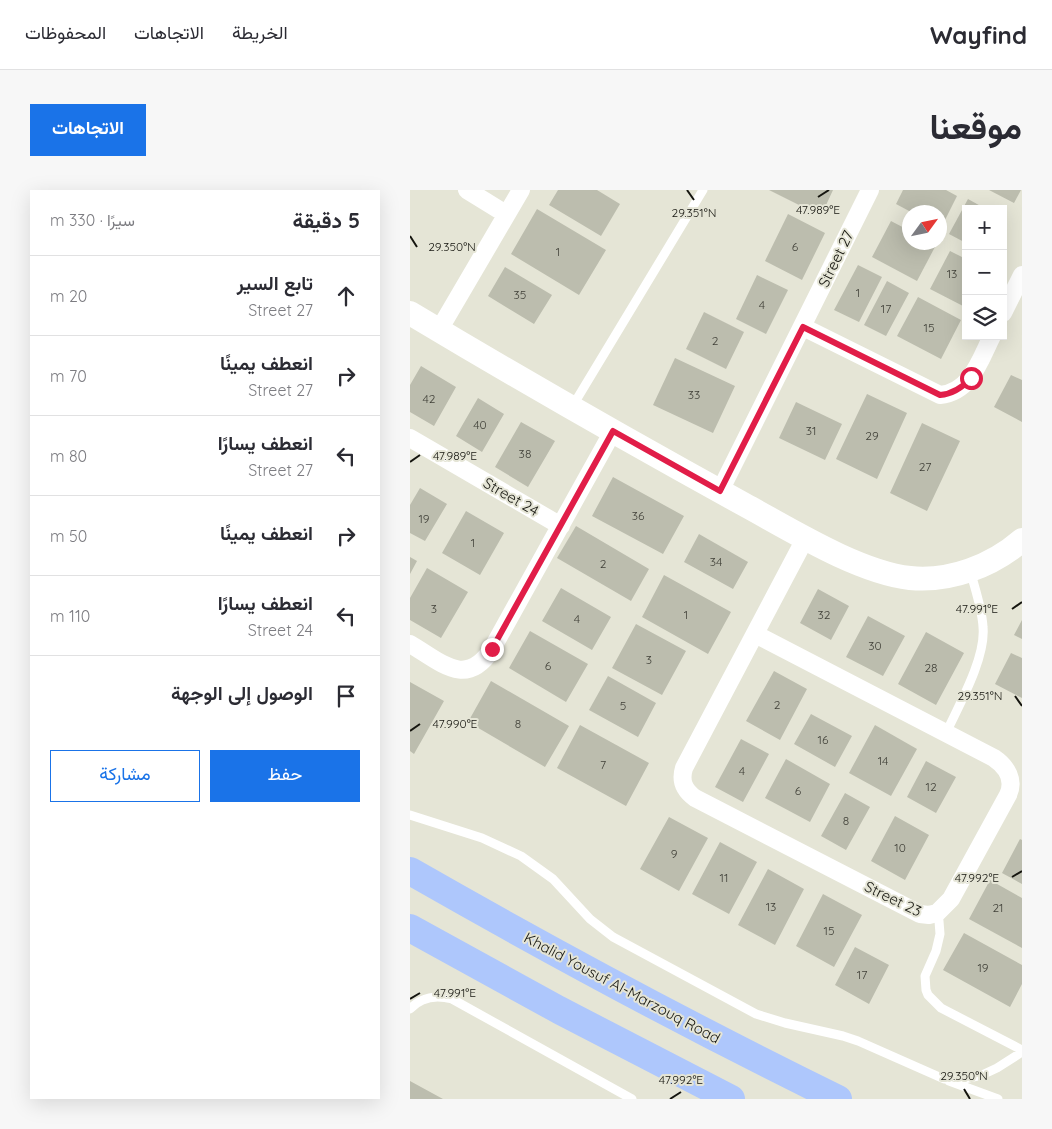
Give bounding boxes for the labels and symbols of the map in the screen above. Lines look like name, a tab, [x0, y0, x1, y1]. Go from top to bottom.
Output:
text: 47.989°E	[796, 202, 840, 217]
text: 29.351°N	[671, 205, 717, 220]
north arrow	[902, 205, 947, 250]
street label: Street 27	[814, 227, 858, 290]
text: 29.350°N	[428, 239, 476, 254]
house number: 6	[792, 239, 799, 254]
house number: 1	[556, 244, 560, 259]
house number: 13	[947, 266, 957, 281]
house number: 1	[856, 285, 860, 300]
house number: 35	[514, 287, 526, 302]
house number: 4	[759, 297, 765, 312]
house number: 17	[881, 301, 891, 316]
house number: 15	[924, 320, 934, 335]
house number: 2	[712, 333, 719, 348]
route start	[960, 367, 983, 390]
house number: 33	[688, 387, 700, 402]
house number: 42	[423, 391, 436, 406]
house number: 40	[473, 417, 487, 432]
house number: 31	[806, 423, 816, 438]
house number: 29	[865, 428, 879, 443]
house number: 38	[519, 446, 531, 461]
text: 47.989°E	[433, 448, 477, 463]
house number: 27	[919, 459, 931, 474]
street label: Street 24	[480, 473, 543, 520]
house number: 36	[632, 508, 645, 523]
house number: 19	[418, 511, 430, 526]
house number: 1	[471, 535, 475, 550]
house number: 34	[710, 554, 722, 569]
house number: 2	[600, 556, 607, 571]
house number: 3	[431, 601, 437, 616]
text: 47.991°E	[956, 601, 998, 616]
house number: 1	[684, 607, 688, 622]
house number: 32	[818, 607, 831, 622]
house number: 4	[574, 611, 580, 626]
route end	[481, 638, 504, 661]
house number: 30	[868, 638, 882, 653]
house number: 3	[646, 652, 652, 667]
house number: 6	[545, 658, 552, 673]
house number: 28	[924, 660, 938, 675]
text: 29.351°N	[957, 688, 1003, 703]
house number: 2	[774, 697, 781, 712]
house number: 5	[620, 698, 626, 713]
text: 47.990°E	[433, 716, 478, 731]
house number: 8	[515, 716, 521, 731]
house number: 16	[818, 732, 829, 747]
house number: 14	[878, 753, 888, 768]
house number: 7	[600, 757, 606, 772]
house number: 4	[739, 763, 745, 778]
house number: 12	[925, 779, 937, 794]
house number: 6	[795, 783, 802, 798]
house number: 8	[843, 813, 849, 828]
house number: 10	[894, 840, 906, 855]
house number: 9	[671, 846, 678, 861]
house number: 11	[720, 870, 728, 885]
text: 47.992°E	[955, 870, 999, 885]
street label: Street 23	[862, 877, 925, 921]
house number: 13	[766, 899, 776, 914]
house number: 21	[992, 900, 1004, 915]
house number: 15	[824, 923, 834, 938]
street label: Khalid Yousuf Al-Marzouq Road	[521, 928, 724, 1047]
house number: 19	[977, 960, 989, 975]
house number: 17	[857, 967, 867, 982]
text: 47.991°E	[434, 985, 476, 1000]
text: 29.350°N	[940, 1068, 988, 1083]
text: 47.992°E	[659, 1072, 703, 1087]

